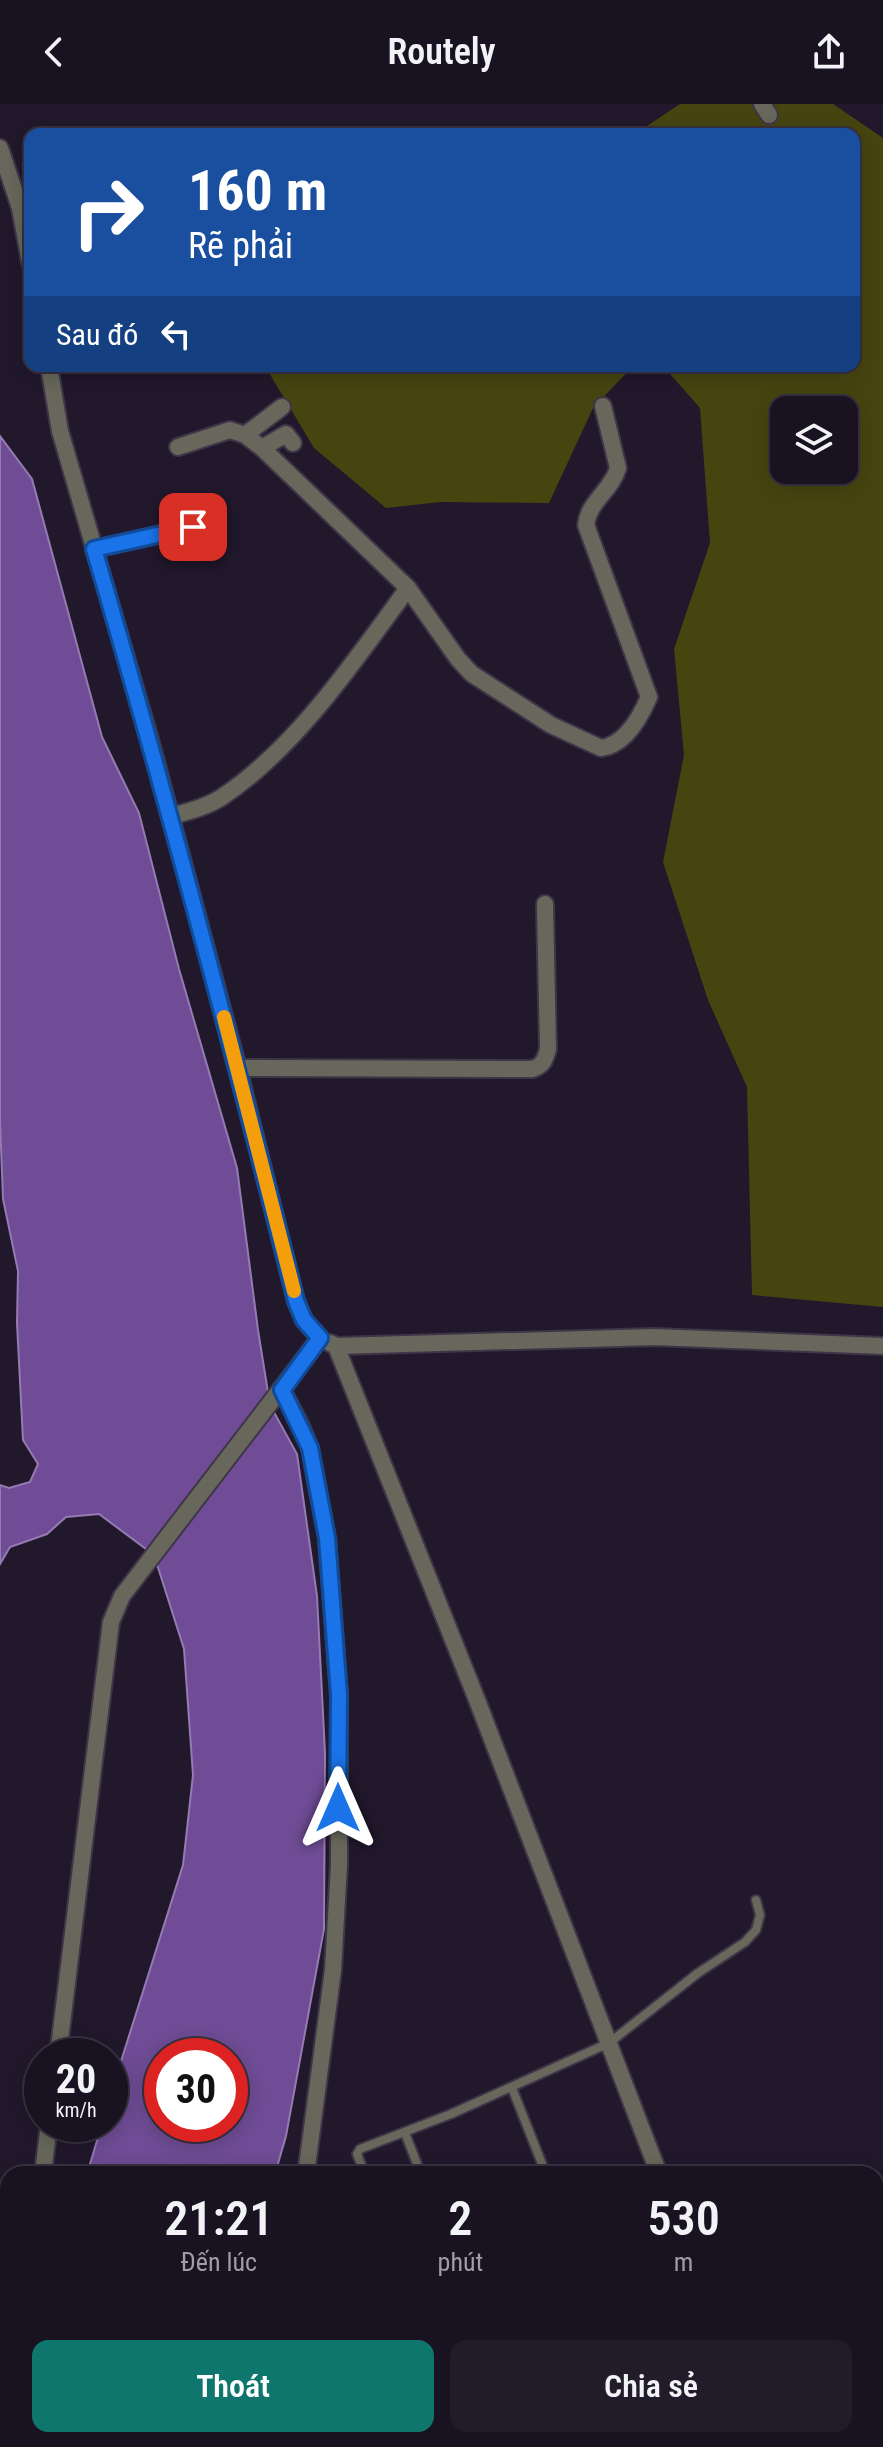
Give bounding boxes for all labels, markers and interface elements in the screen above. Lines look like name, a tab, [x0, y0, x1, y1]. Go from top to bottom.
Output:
icon: back	[32, 30, 76, 74]
icon: share	[807, 30, 851, 74]
text: Routely	[387, 31, 496, 73]
text: 160 m	[188, 158, 327, 224]
icon: right	[56, 160, 160, 264]
text: Rẽ phải	[188, 225, 293, 267]
icon: left	[154, 312, 198, 356]
text: Sau đó	[56, 317, 138, 352]
map controls	[770, 396, 858, 484]
button: layers	[770, 396, 858, 484]
pin	[159, 493, 227, 561]
icon: arrive	[171, 505, 215, 549]
position arrow	[296, 1766, 380, 1850]
speed limit sign: 30	[144, 2038, 248, 2142]
text: 20	[56, 2056, 96, 2103]
text: km/h	[55, 2098, 97, 2122]
text: 21:21	[164, 2190, 273, 2247]
text: 2	[448, 2190, 472, 2247]
text: 530	[647, 2190, 720, 2247]
text: Đến lúc	[181, 2247, 257, 2277]
text: phút	[438, 2247, 483, 2277]
text: m	[674, 2247, 693, 2277]
button: Thoát	[32, 2340, 434, 2432]
button: Chia sẻ	[450, 2340, 852, 2432]

